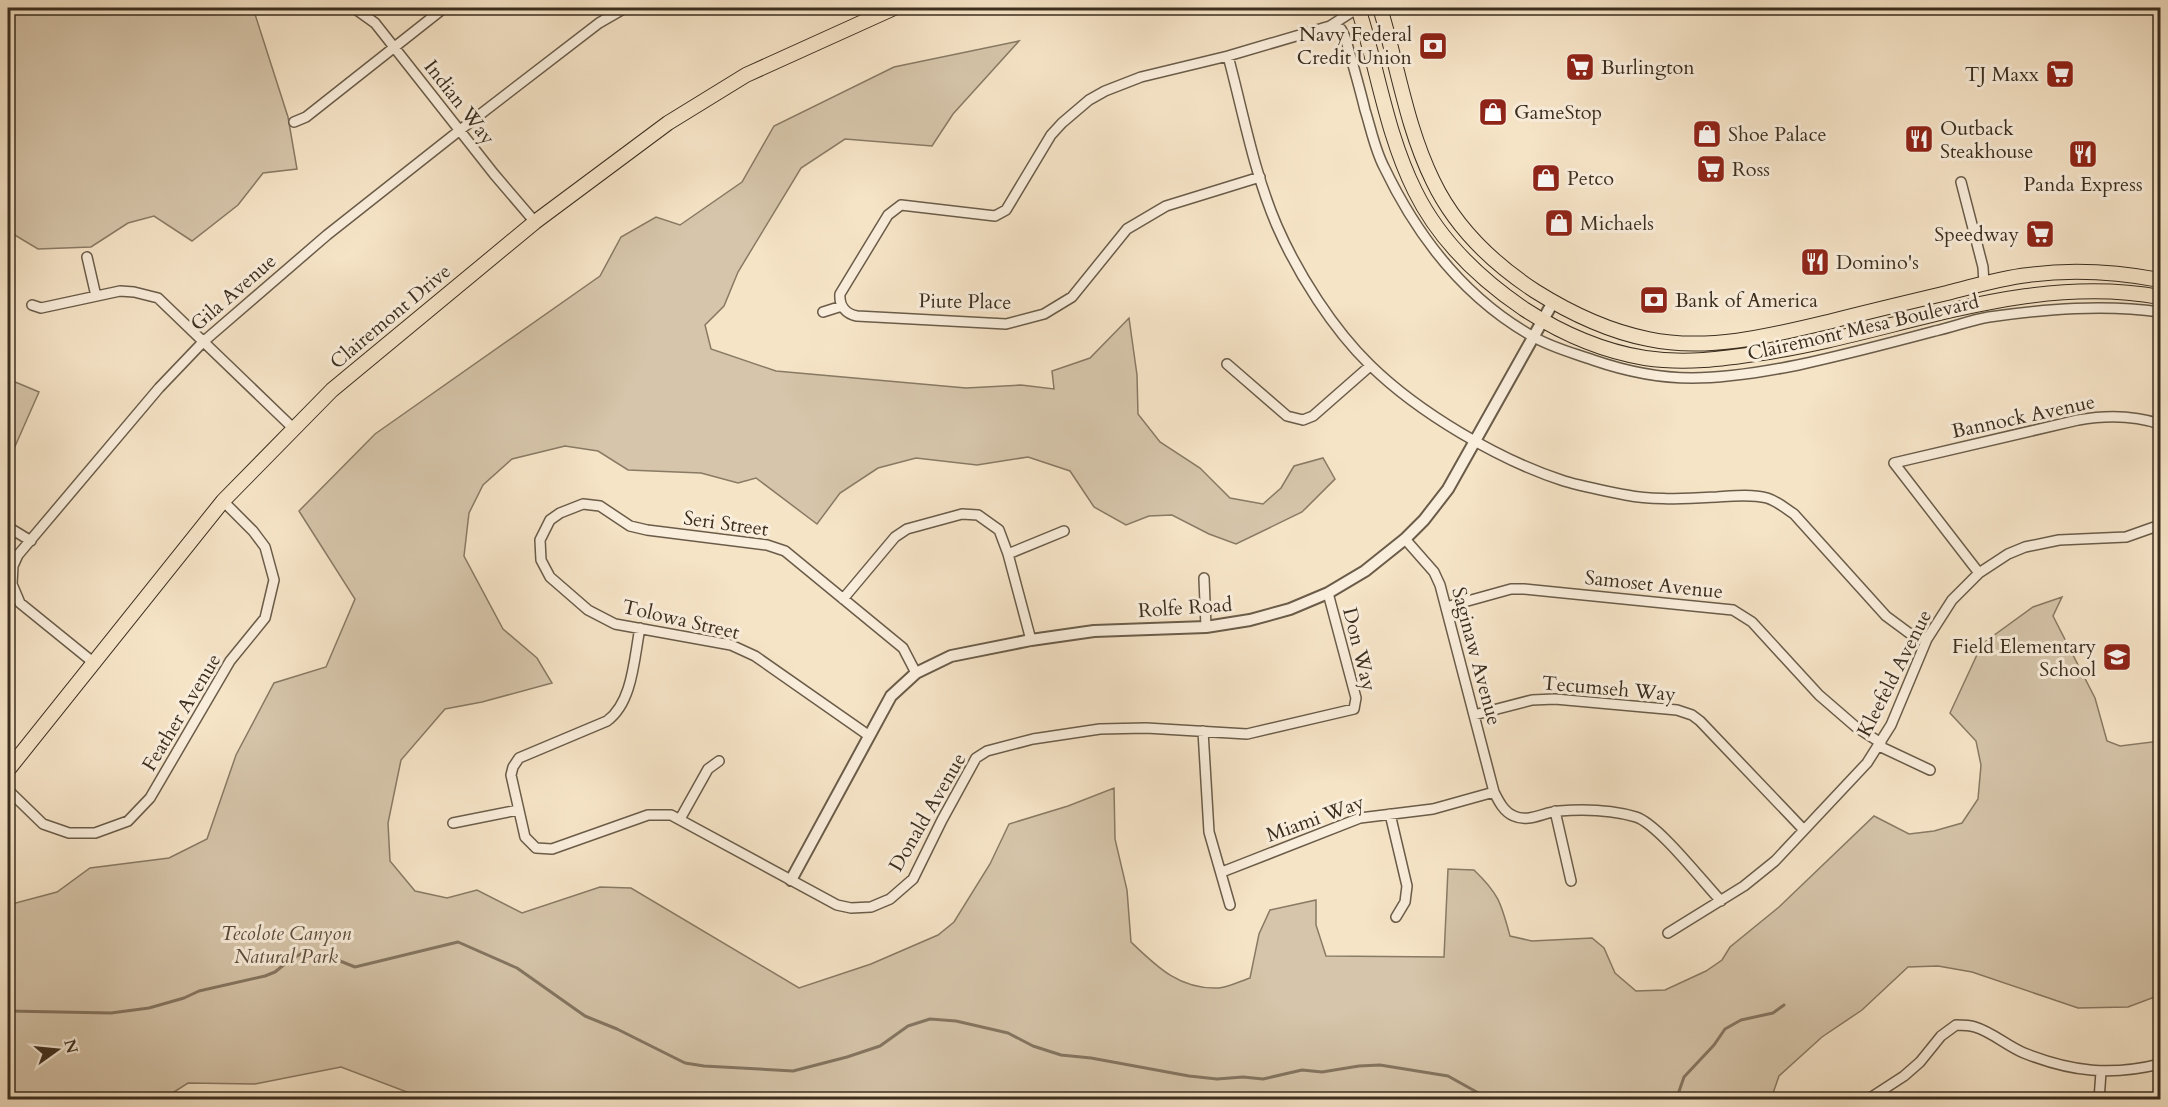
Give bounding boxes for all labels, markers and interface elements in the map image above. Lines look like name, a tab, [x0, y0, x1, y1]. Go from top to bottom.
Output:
place label: Navy Federal Credit Union	[1297, 21, 1413, 71]
bank icon: Navy Federal Credit Union	[1417, 30, 1449, 62]
supermarket icon: Burlington	[1564, 51, 1596, 83]
street label: Indian Way	[418, 54, 502, 151]
place label: Burlington	[1601, 54, 1695, 81]
supermarket icon: TJ Maxx	[2044, 58, 2076, 90]
place label: TJ Maxx	[1965, 61, 2039, 88]
shop icon: GameStop	[1477, 96, 1509, 128]
place label: GameStop	[1514, 99, 1602, 126]
place label: Outback Steakhouse	[1940, 115, 2033, 165]
shop icon: Shoe Palace	[1691, 118, 1723, 150]
place label: Shoe Palace	[1728, 121, 1827, 148]
restaurant icon: Outback Steakhouse	[1903, 123, 1935, 155]
restaurant icon: Panda Express	[2067, 138, 2099, 170]
supermarket icon: Ross	[1695, 153, 1727, 185]
place label: Ross	[1732, 156, 1770, 183]
shop icon: Petco	[1530, 162, 1562, 194]
place label: Petco	[1567, 165, 1614, 192]
place label: Panda Express	[2023, 171, 2143, 198]
shop icon: Michaels	[1543, 207, 1575, 239]
place label: Michaels	[1580, 210, 1654, 237]
supermarket icon: Speedway	[2024, 218, 2056, 250]
place label: Speedway	[1934, 221, 2019, 248]
restaurant icon: Domino's	[1799, 246, 1831, 278]
street label: Gila Avenue	[185, 248, 282, 337]
place label: Domino's	[1836, 249, 1919, 276]
street label: Clairemont Drive	[324, 258, 457, 375]
bank icon: Bank of America	[1638, 284, 1670, 316]
street label: Piute Place	[918, 287, 1012, 316]
place label: Bank of America	[1675, 287, 1818, 314]
street label: Clairemont Mesa Boulevard	[1745, 288, 1982, 367]
street label: Bannock Avenue	[1949, 388, 2097, 445]
street label: Seri Street	[682, 504, 771, 543]
street label: Samoset Avenue	[1584, 564, 1724, 605]
street label: Saginaw Avenue	[1445, 584, 1508, 728]
street label: Rolfe Road	[1137, 591, 1233, 624]
street label: Tolowa Street	[620, 593, 743, 646]
street label: Don Way	[1336, 605, 1383, 694]
street label: Kleefeld Avenue	[1851, 605, 1938, 741]
place label: Field Elementary School	[1952, 633, 2096, 683]
school or university icon: Field Elementary School	[2101, 641, 2133, 673]
street label: Feather Avenue	[136, 648, 227, 776]
street label: Tecumseh Way	[1541, 669, 1677, 708]
street label: Donald Avenue	[882, 748, 972, 877]
street label: Miami Way	[1262, 788, 1368, 849]
park label: Tecolote Canyon Natural Park	[221, 920, 351, 970]
north arrow	[27, 1020, 87, 1080]
text: N	[58, 1037, 83, 1056]

